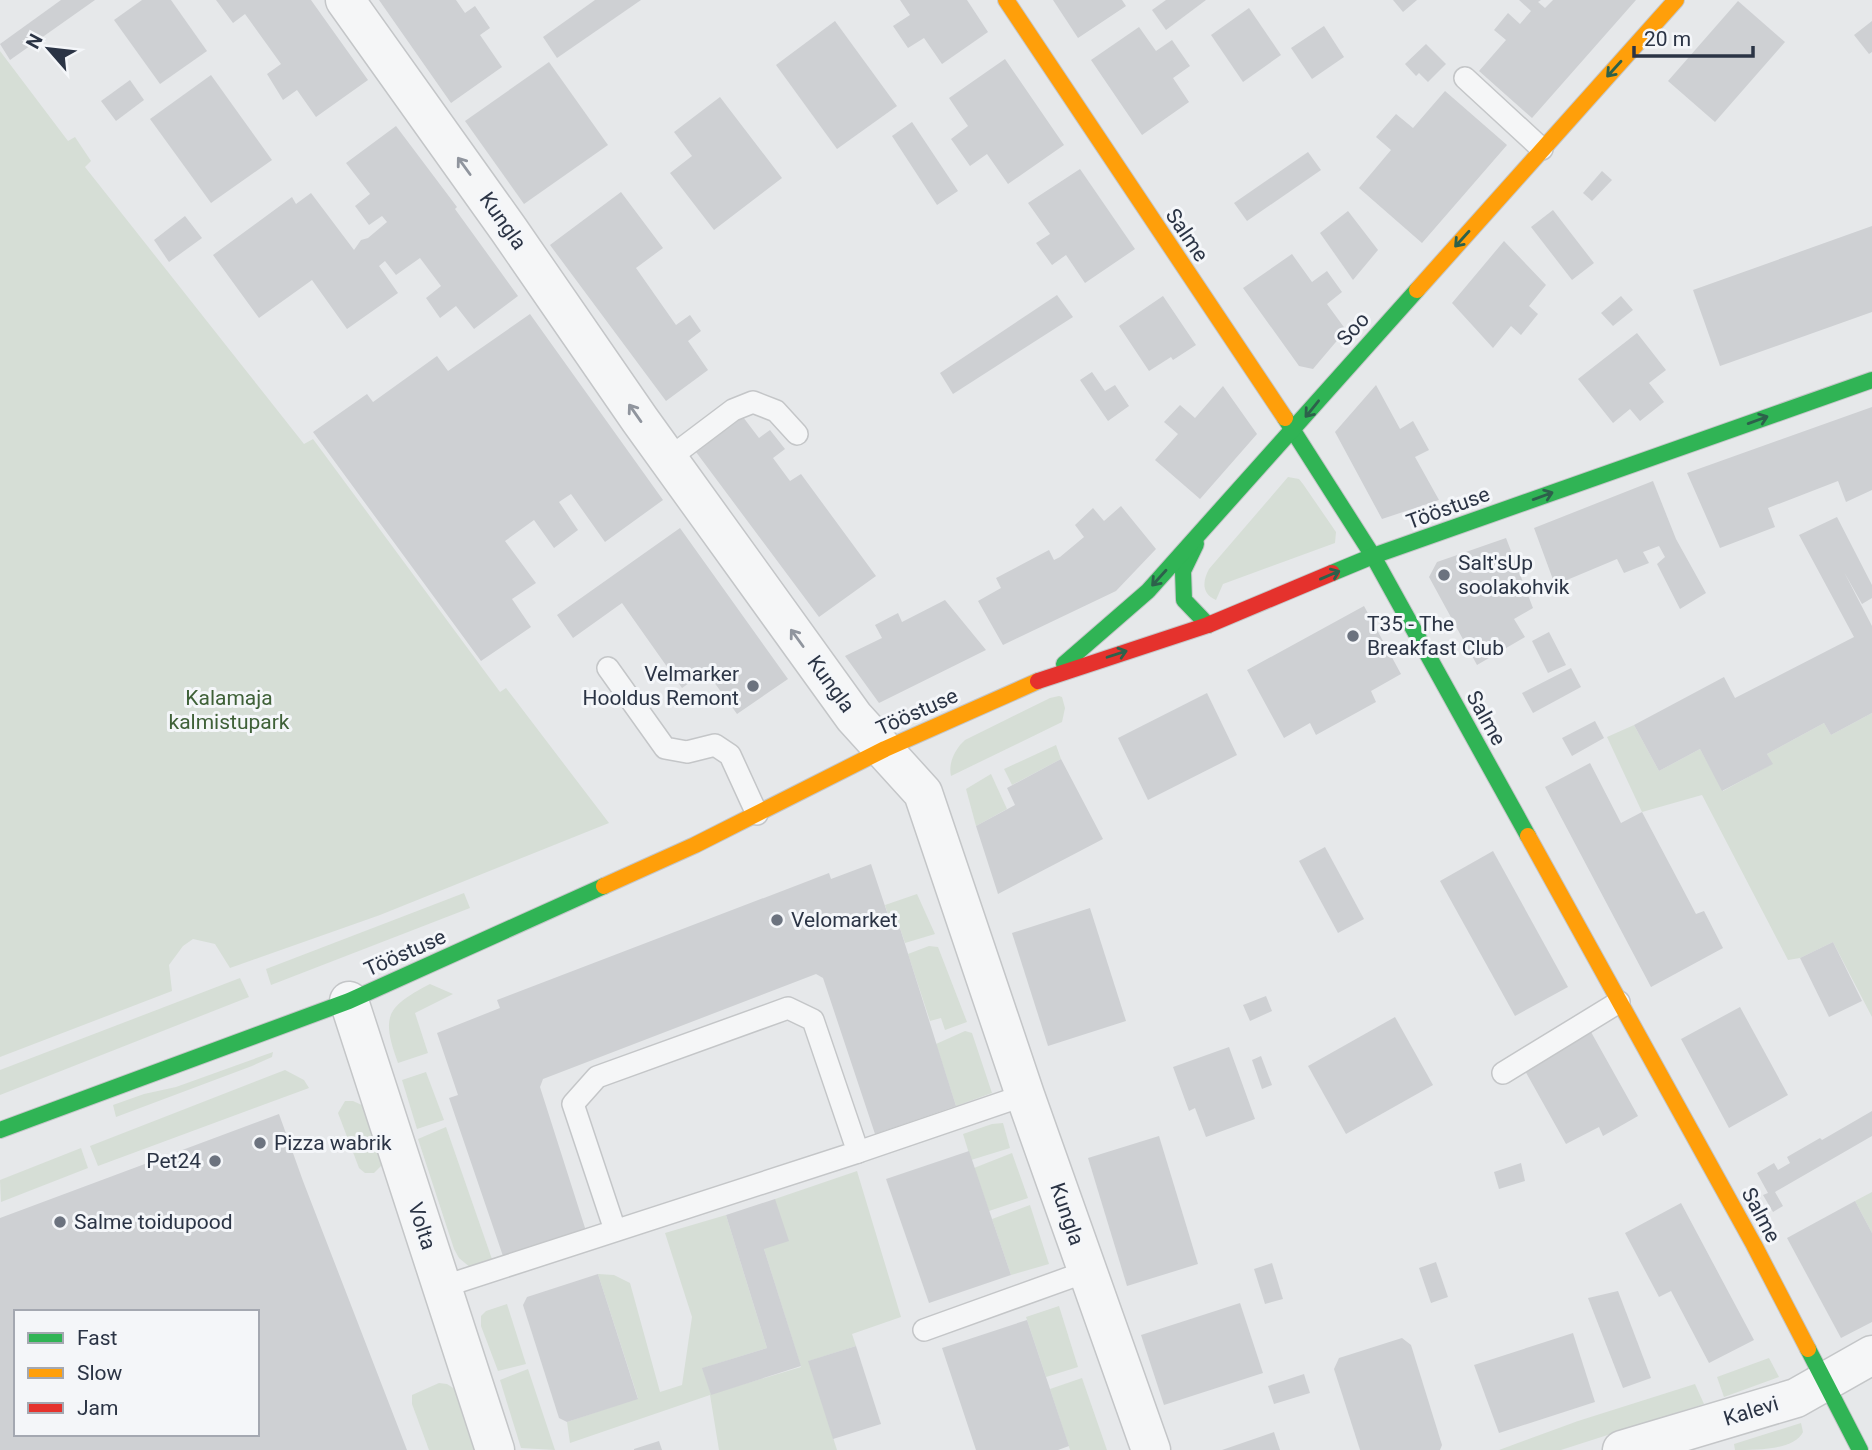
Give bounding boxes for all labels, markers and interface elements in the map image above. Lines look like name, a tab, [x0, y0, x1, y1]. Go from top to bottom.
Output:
north arrow	[14, 14, 84, 84]
scale bar	[1634, 14, 1753, 58]
text: 20 m	[1644, 27, 1691, 51]
text: N	[21, 30, 48, 53]
one-way arrow	[1606, 60, 1622, 78]
one-way arrow	[456, 157, 471, 176]
street label: Kungla	[475, 188, 531, 254]
street label: Salme	[1161, 204, 1213, 266]
one-way arrow	[1454, 229, 1470, 247]
street label: Soo	[1332, 307, 1374, 351]
one-way arrow	[1304, 400, 1319, 418]
one-way arrow	[628, 404, 642, 423]
one-way arrow	[1746, 413, 1768, 426]
street label: Tööstuse	[1403, 482, 1493, 534]
one-way arrow	[1532, 489, 1554, 502]
place label: Salt'sUp soolakohvik	[1458, 551, 1570, 599]
one-way arrow	[1318, 567, 1340, 580]
marker: Salt'sUp soolakohvik	[1436, 567, 1452, 583]
one-way arrow	[1151, 569, 1168, 586]
place label: T35 - The Breakfast Club	[1367, 612, 1504, 660]
one-way arrow	[790, 628, 805, 647]
marker: T35 - The Breakfast Club	[1345, 628, 1361, 644]
one-way arrow	[1105, 647, 1127, 660]
street label: Kungla	[802, 651, 860, 717]
place label: Velmarker Hooldus Remont	[583, 662, 739, 710]
marker: Velmarker Hooldus Remont	[745, 678, 761, 694]
street label: Tööstuse	[873, 683, 961, 741]
park label: Kalamaja kalmistupark	[169, 686, 290, 734]
street label: Salme	[1461, 687, 1511, 749]
place label: Velomarket	[791, 908, 898, 932]
marker: Velomarket	[769, 912, 785, 928]
street label: Tööstuse	[361, 924, 449, 982]
place label: Pizza wabrik	[274, 1131, 392, 1155]
marker: Pizza wabrik	[252, 1135, 268, 1151]
place label: Pet24	[146, 1149, 201, 1173]
marker: Pet24	[207, 1153, 223, 1169]
street label: Kungla	[1045, 1180, 1089, 1248]
street label: Salme	[1737, 1184, 1785, 1246]
street label: Volta	[403, 1199, 441, 1253]
place label: Salme toidupood	[74, 1210, 233, 1234]
marker: Salme toidupood	[52, 1214, 68, 1230]
legend	[14, 1310, 259, 1436]
text: Fast	[77, 1326, 118, 1350]
text: Slow	[77, 1361, 123, 1385]
street label: Kalevi	[1721, 1391, 1781, 1431]
text: Jam	[77, 1396, 118, 1420]

